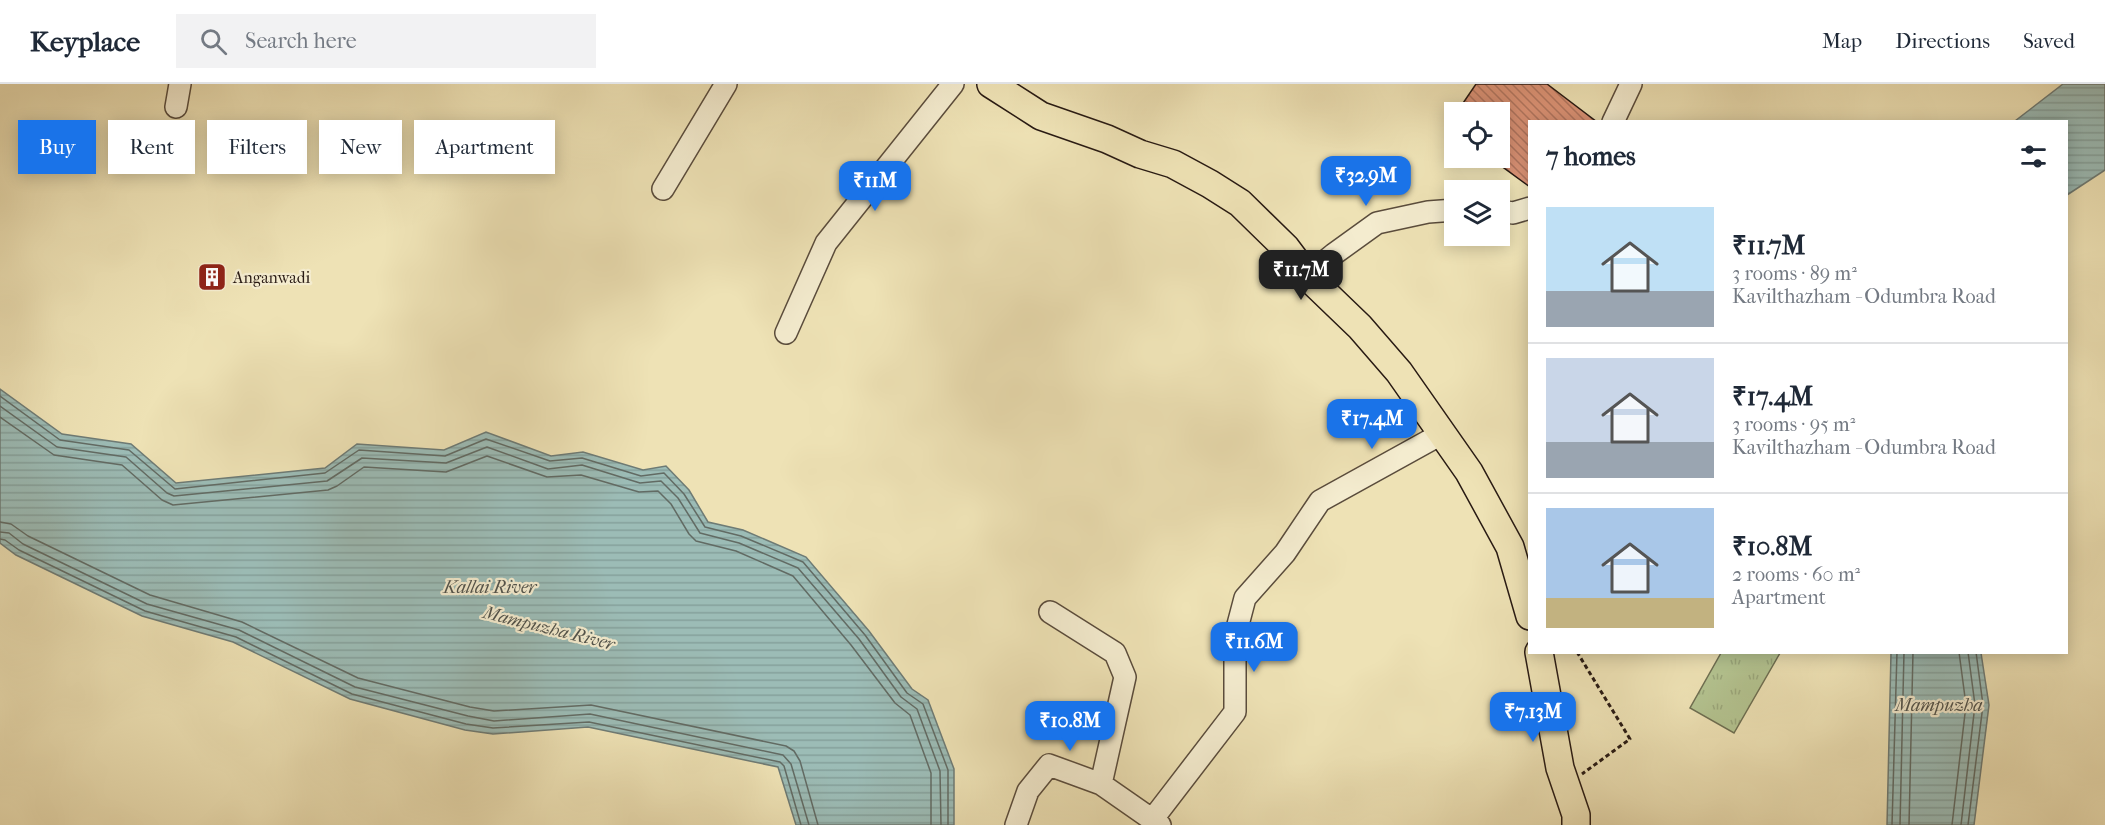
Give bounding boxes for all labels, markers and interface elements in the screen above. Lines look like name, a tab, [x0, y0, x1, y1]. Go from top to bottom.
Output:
search box	[176, 14, 596, 68]
text: Keyplace	[30, 25, 140, 58]
icon: search	[197, 25, 230, 58]
text: Search here	[245, 28, 357, 54]
text: Map	[1822, 29, 1862, 53]
text: Directions	[1895, 29, 1990, 53]
text: Saved	[2023, 29, 2075, 53]
map controls	[1444, 102, 1510, 246]
button: locate	[1444, 102, 1510, 168]
chip: Buy	[18, 120, 96, 174]
chip: Rent	[108, 120, 195, 174]
chip: Filters	[207, 120, 307, 174]
chip: New	[319, 120, 402, 174]
chip: Apartment	[414, 120, 555, 174]
icon: filters	[2017, 140, 2050, 173]
text: 7 homes	[1546, 141, 1636, 172]
pin: ₹32.9M	[1317, 156, 1415, 207]
pin: ₹11M	[839, 161, 911, 212]
text: ₹32.9M	[1335, 164, 1397, 187]
text: ₹11M	[853, 169, 897, 192]
button: layers	[1444, 180, 1510, 246]
text: ₹11.7M	[1732, 230, 1805, 261]
icon: home	[1594, 231, 1666, 303]
pin: ₹11.7M	[1252, 250, 1350, 301]
text: ₹11.7M	[1273, 258, 1329, 281]
building icon: Anganwadi	[196, 261, 228, 293]
text: 3 rooms · 89 m²	[1732, 262, 1857, 285]
place label: Anganwadi	[232, 268, 310, 287]
text: Kavilthazham - Odumbra Road	[1732, 285, 1996, 308]
text: ₹17.4M	[1732, 381, 1813, 412]
icon: home	[1594, 382, 1666, 454]
pin: ₹17.4M	[1323, 399, 1421, 450]
text: ₹17.4M	[1341, 407, 1403, 430]
text: 3 rooms · 95 m²	[1732, 413, 1855, 436]
text: Kavilthazham - Odumbra Road	[1732, 436, 1996, 459]
text: ₹10.8M	[1732, 531, 1812, 562]
icon: home	[1594, 532, 1666, 604]
text: 2 rooms · 60 m²	[1732, 563, 1860, 586]
water label: Kallai River	[442, 577, 538, 598]
text: Apartment	[1732, 586, 1826, 609]
water label: Mampuzha River	[479, 602, 619, 655]
pin: ₹11.6M	[1205, 622, 1303, 673]
text: ₹11.6M	[1225, 630, 1283, 653]
pin: ₹7.13M	[1484, 692, 1582, 743]
water label: Mampuzha	[1893, 695, 1983, 716]
text: ₹7.13M	[1504, 700, 1562, 723]
pin: ₹10.8M	[1021, 701, 1119, 752]
text: ₹10.8M	[1039, 709, 1101, 732]

